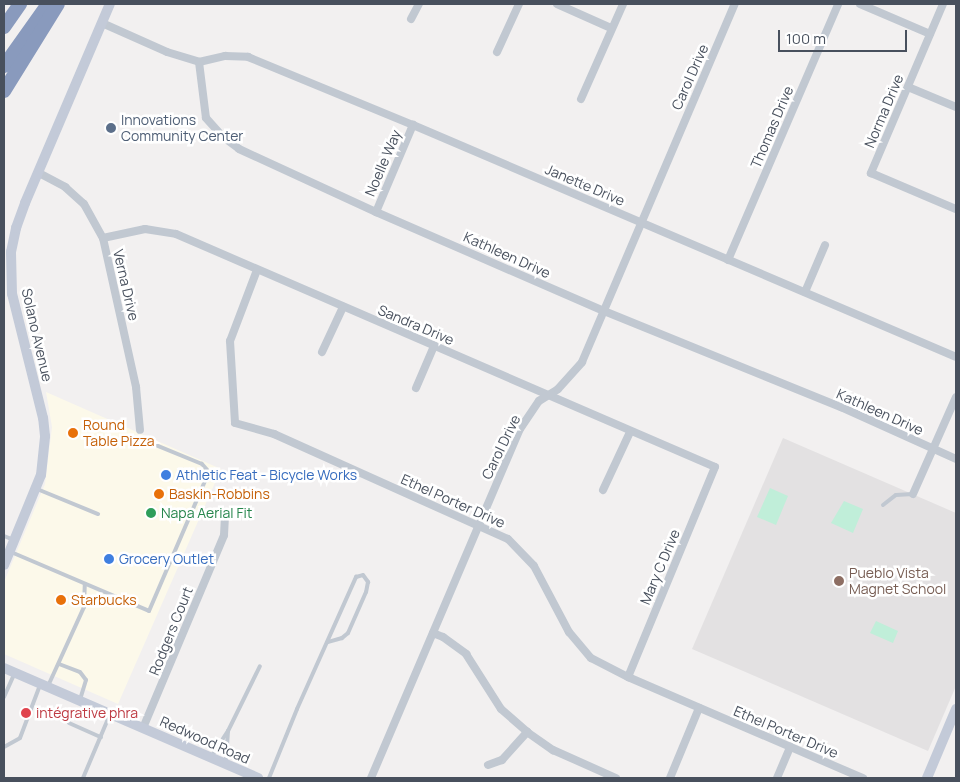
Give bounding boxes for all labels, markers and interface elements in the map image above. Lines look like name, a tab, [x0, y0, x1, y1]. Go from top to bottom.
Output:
scale bar	[780, 20, 909, 52]
text: 100 m	[786, 28, 826, 49]
street label: Carol Drive	[668, 42, 712, 112]
street label: Norma Drive	[861, 72, 907, 150]
street label: Thomas Drive	[747, 83, 797, 171]
place label: Innovations Community Center	[121, 112, 243, 144]
marker: Innovations Community Center	[105, 122, 117, 134]
street label: Noelle Way	[361, 127, 405, 199]
street label: Janette Drive	[543, 161, 627, 209]
street label: Kathleen Drive	[461, 228, 553, 282]
street label: Verna Drive	[110, 248, 142, 322]
street label: Solano Avenue	[18, 287, 56, 383]
street label: Sandra Drive	[375, 301, 457, 349]
street label: Kathleen Drive	[834, 385, 926, 439]
street label: Carol Drive	[478, 412, 524, 482]
place label: Round Table Pizza	[83, 417, 155, 450]
marker: Round Table Pizza	[67, 427, 79, 439]
place label: Athletic Feat - Bicycle Works	[176, 467, 357, 483]
marker: Athletic Feat - Bicycle Works	[160, 469, 172, 481]
street label: Ethel Porter Drive	[398, 471, 508, 531]
place label: Baskin-Robbins	[169, 486, 270, 502]
marker: Baskin-Robbins	[153, 488, 165, 500]
place label: Napa Aerial Fit	[161, 505, 252, 521]
marker: Napa Aerial Fit	[145, 507, 157, 519]
street label: Mary C Drive	[637, 527, 683, 607]
place label: Grocery Outlet	[119, 551, 214, 567]
marker: Grocery Outlet	[103, 553, 115, 565]
place label: Pueblo Vista Magnet School	[849, 565, 946, 598]
marker: Pueblo Vista Magnet School	[833, 575, 845, 587]
street label: Rodgers Court	[146, 584, 196, 678]
place label: Starbucks	[71, 592, 137, 608]
marker: Starbucks	[55, 594, 67, 606]
street label: Ethel Porter Drive	[731, 702, 841, 762]
place label: intégrative phra	[36, 705, 138, 721]
marker: intégrative phra	[20, 707, 32, 719]
street label: Redwood Road	[157, 713, 253, 767]

